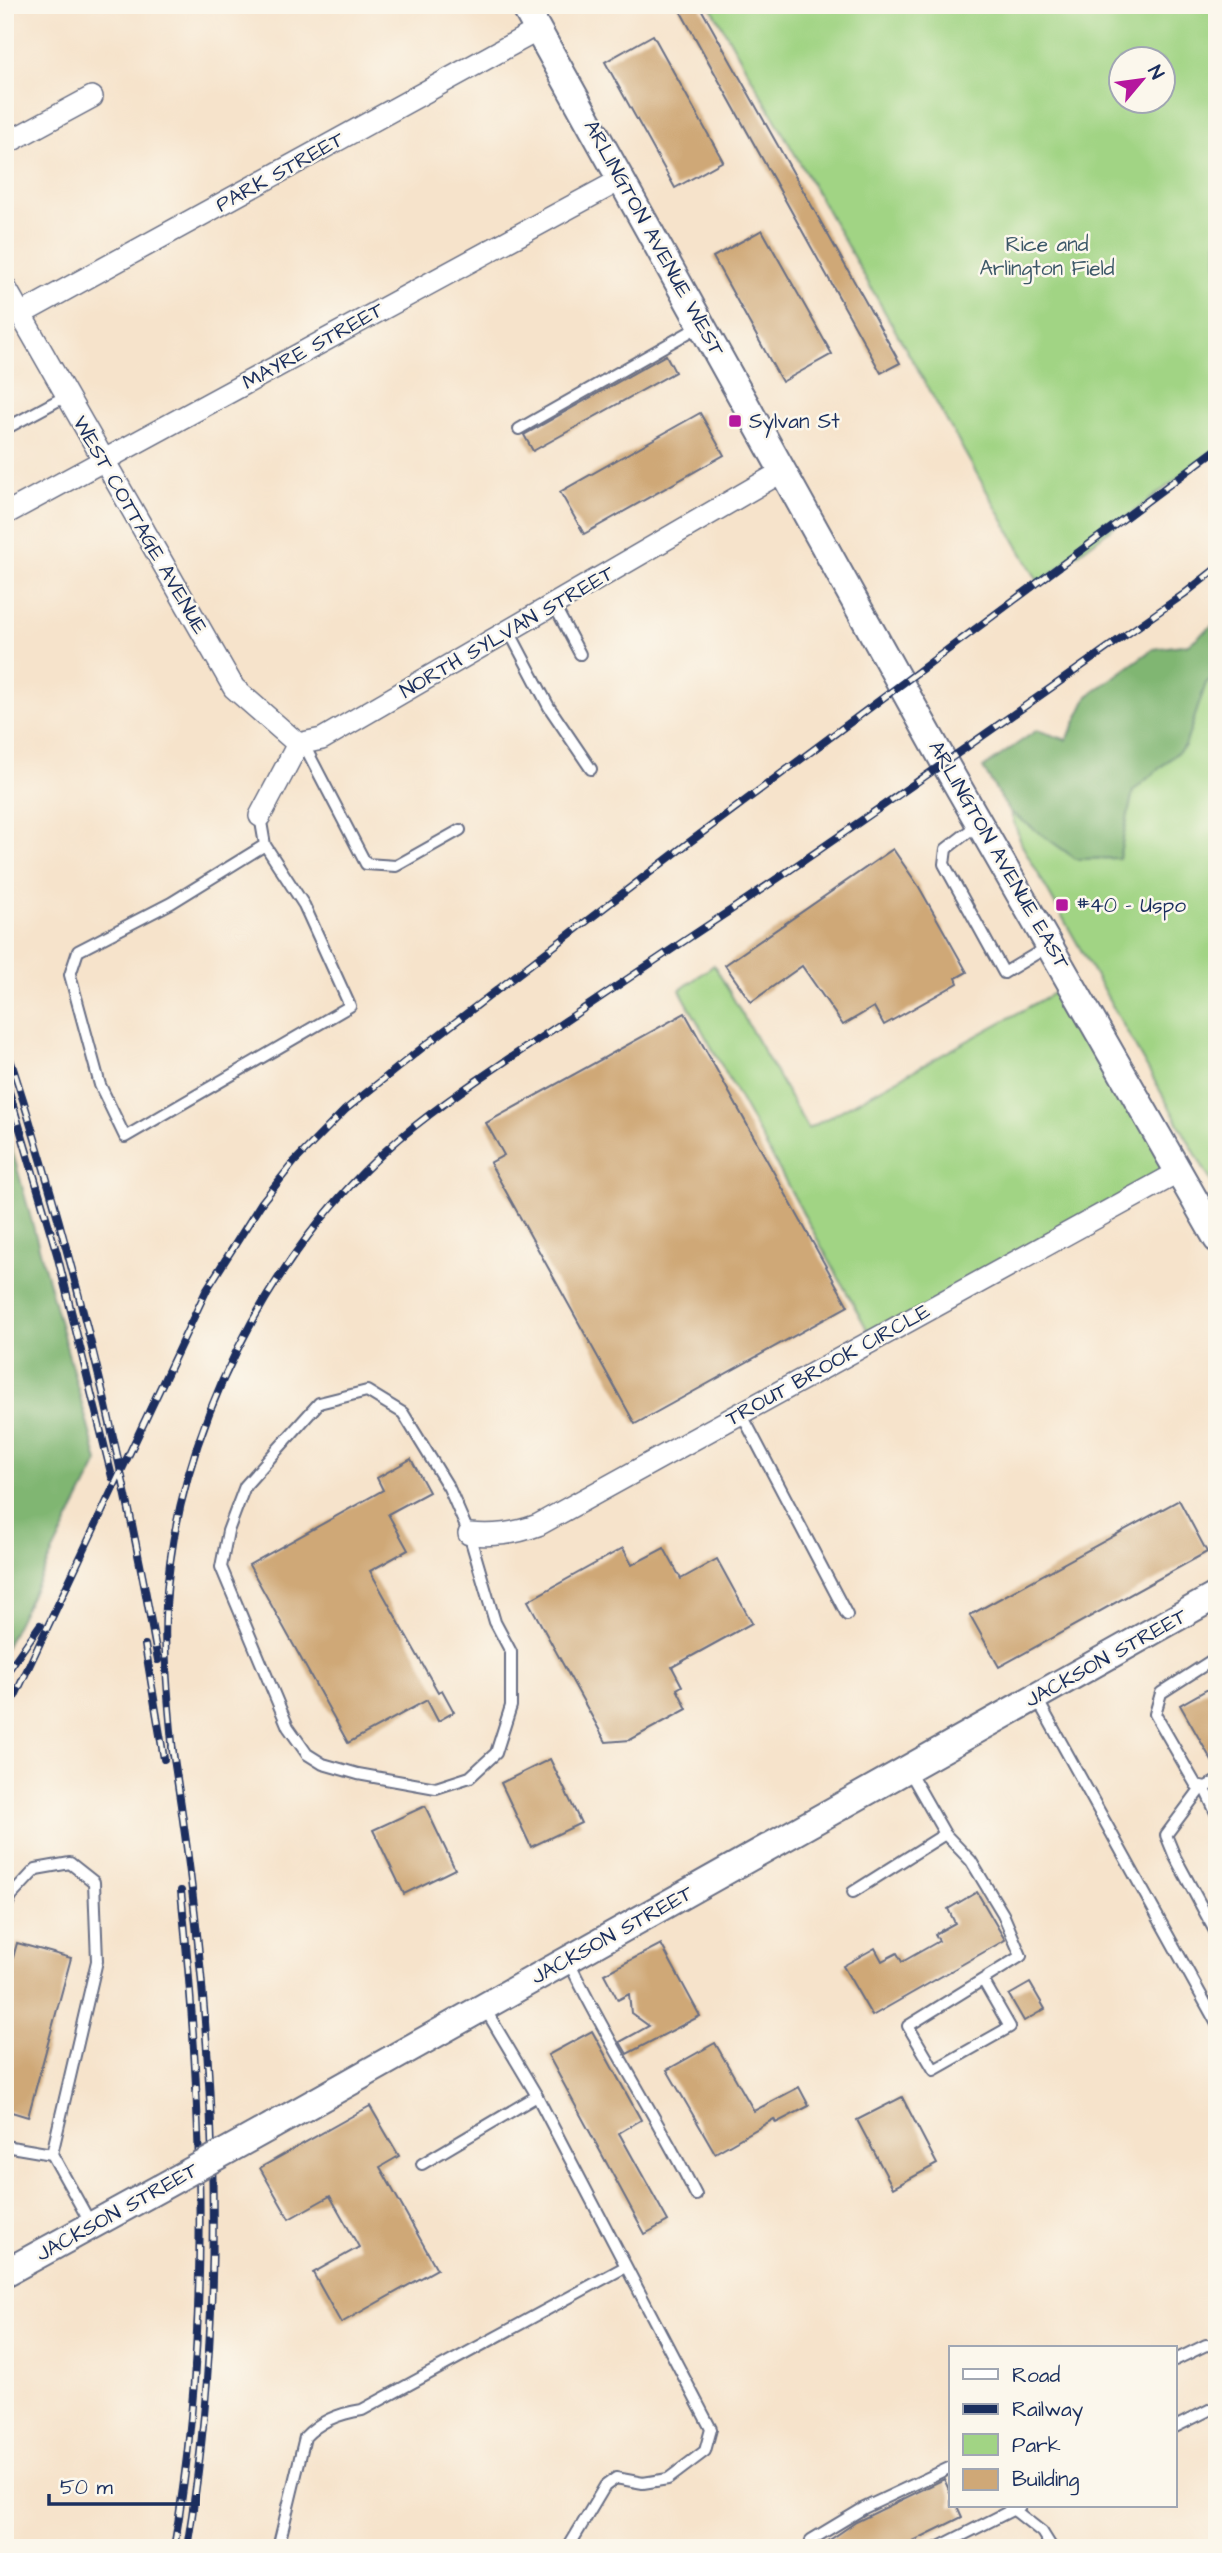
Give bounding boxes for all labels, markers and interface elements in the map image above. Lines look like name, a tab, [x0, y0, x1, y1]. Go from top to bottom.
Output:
north arrow	[1106, 46, 1176, 116]
text: N	[1141, 61, 1170, 84]
street label: ARLINGTON AVENUE WEST	[577, 115, 732, 362]
street label: PARK STREET	[211, 124, 350, 219]
park label: Rice and Arlington Field	[979, 230, 1115, 285]
street label: MAYRE STREET	[237, 295, 390, 397]
place label: Sylvan St	[749, 407, 840, 438]
street label: WEST COTTAGE AVENUE	[66, 411, 215, 640]
marker: Sylvan St	[727, 413, 743, 429]
street label: NORTH SYLVAN STREET	[394, 558, 620, 705]
street label: ARLINGTON AVENUE EAST	[921, 735, 1077, 976]
place label: #40 - Uspo	[1076, 891, 1186, 921]
marker: #40 - Uspo	[1054, 897, 1070, 913]
street label: TROUT BROOK CIRCLE	[721, 1296, 936, 1433]
street label: JACKSON STREET	[1020, 1601, 1193, 1715]
street label: JACKSON STREET	[526, 1878, 699, 1992]
street label: JACKSON STREET	[31, 2155, 204, 2269]
legend	[949, 2346, 1176, 2508]
text: Road	[1012, 2361, 1060, 2390]
text: Railway	[1012, 2395, 1084, 2426]
text: Park	[1012, 2431, 1061, 2460]
scale bar	[49, 2462, 198, 2506]
text: Building	[1012, 2465, 1080, 2496]
text: 50 m	[60, 2473, 114, 2502]

